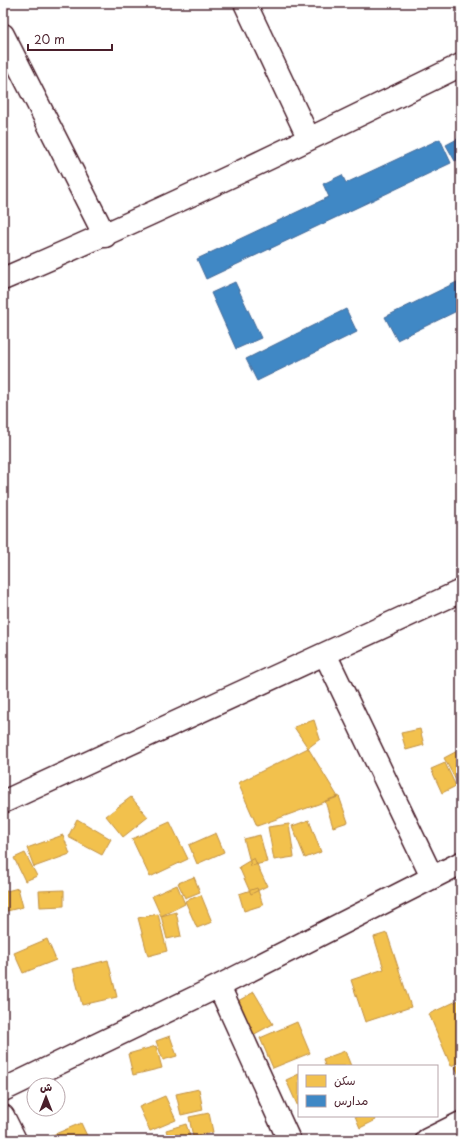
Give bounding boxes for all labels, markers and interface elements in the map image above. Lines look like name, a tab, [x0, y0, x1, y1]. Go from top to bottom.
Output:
scale bar	[28, 26, 112, 52]
text: 20 m	[34, 30, 65, 48]
legend	[298, 1065, 438, 1117]
text: سكن	[334, 1071, 356, 1089]
north arrow	[26, 1077, 66, 1117]
text: ش	[40, 1078, 52, 1095]
text: مدارس	[334, 1091, 368, 1109]

